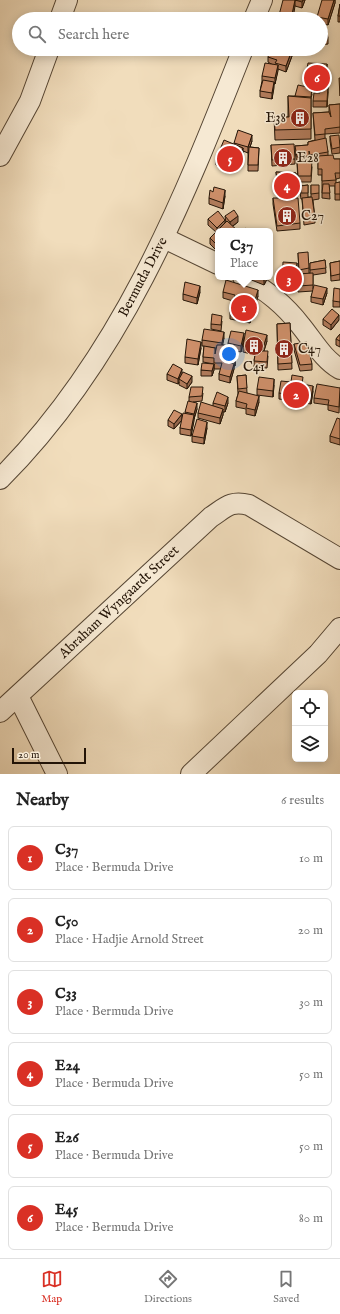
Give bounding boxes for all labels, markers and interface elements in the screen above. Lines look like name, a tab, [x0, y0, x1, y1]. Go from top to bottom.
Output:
search box	[12, 12, 328, 56]
icon: search	[26, 23, 48, 45]
text: Search here	[58, 25, 129, 44]
pin: 6	[304, 63, 330, 93]
building icon: E38	[289, 107, 311, 129]
place label: E38	[266, 109, 286, 127]
pin: 5	[217, 144, 243, 174]
building icon: E28	[272, 147, 294, 169]
place label: E28	[297, 149, 319, 167]
pin: 4	[274, 171, 300, 201]
building icon: C27	[276, 205, 298, 227]
place label: C27	[301, 207, 324, 225]
popup	[215, 228, 273, 280]
street label: Bermuda Drive	[114, 233, 172, 320]
text: C37	[230, 236, 253, 255]
text: Place	[230, 255, 258, 272]
pin: 3	[276, 264, 302, 294]
pin: 1	[231, 293, 257, 323]
building icon: C41	[243, 335, 265, 357]
building icon: C47	[273, 338, 295, 360]
place label: C47	[298, 340, 321, 358]
your location	[219, 344, 239, 364]
place label: C41	[243, 358, 265, 376]
pin: 2	[283, 380, 309, 410]
street label: Abraham Wyngaardt Street	[54, 541, 183, 663]
map controls	[292, 690, 328, 762]
button: locate	[292, 690, 328, 726]
button: layers	[292, 726, 328, 762]
scale bar	[12, 746, 86, 765]
text: 20 m	[18, 748, 39, 762]
text: Nearby	[16, 790, 69, 811]
text: 6 results	[281, 792, 324, 809]
text: C37	[55, 840, 78, 859]
text: 1	[28, 850, 32, 867]
text: 10 m	[299, 850, 323, 867]
text: Place · Bermuda Drive	[55, 859, 173, 876]
text: C50	[55, 912, 78, 931]
text: 2	[27, 922, 33, 939]
text: 20 m	[298, 922, 323, 939]
text: Place · Hadjie Arnold Street	[55, 931, 204, 948]
text: C33	[55, 984, 77, 1003]
text: 3	[28, 994, 32, 1011]
text: 30 m	[299, 994, 323, 1011]
text: Place · Bermuda Drive	[55, 1003, 173, 1020]
text: E24	[55, 1056, 80, 1075]
text: 4	[27, 1066, 33, 1083]
text: 50 m	[299, 1066, 323, 1083]
text: Place · Bermuda Drive	[55, 1075, 173, 1092]
text: E26	[55, 1128, 79, 1147]
text: 5	[28, 1138, 32, 1155]
text: 50 m	[299, 1138, 323, 1155]
text: Place · Bermuda Drive	[55, 1147, 173, 1164]
text: E45	[55, 1200, 78, 1219]
text: 6	[27, 1210, 33, 1227]
text: 80 m	[299, 1210, 323, 1227]
text: Place · Bermuda Drive	[55, 1219, 173, 1236]
tab: Map	[41, 1268, 63, 1306]
tab: Directions	[144, 1268, 192, 1306]
tab: Saved	[273, 1268, 299, 1306]

